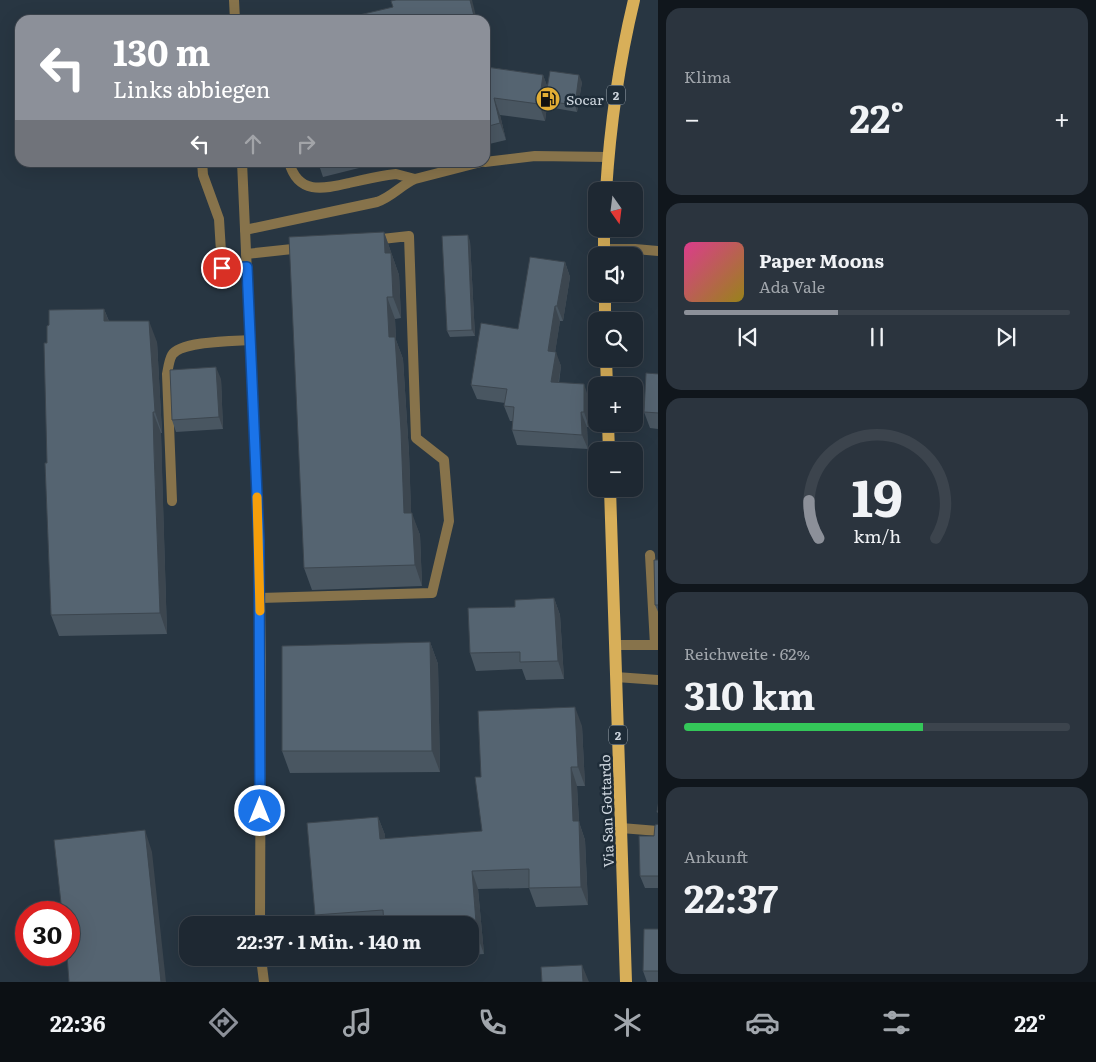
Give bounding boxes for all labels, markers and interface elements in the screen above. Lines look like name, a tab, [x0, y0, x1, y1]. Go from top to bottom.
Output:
text: 130 m	[113, 25, 210, 77]
icon: left	[30, 35, 95, 100]
text: Klima	[684, 64, 731, 88]
text: Links abbiegen	[113, 72, 270, 105]
fuel station icon: Socar	[535, 86, 561, 112]
road number: 2	[607, 86, 625, 104]
text: 22°	[850, 88, 904, 145]
place label: Socar	[566, 89, 604, 109]
text: −	[684, 96, 700, 138]
text: +	[1054, 96, 1070, 138]
icon: left	[186, 130, 214, 158]
icon: ahead	[239, 130, 267, 158]
icon: right	[292, 130, 320, 158]
north arrow	[588, 182, 642, 238]
map controls	[588, 182, 643, 497]
text: Paper Moons	[759, 246, 884, 274]
pin	[201, 247, 243, 289]
button: sound	[588, 247, 643, 302]
icon: arrive	[208, 254, 236, 282]
text: Ada Vale	[759, 274, 825, 298]
button: search	[588, 312, 643, 367]
icon: previous	[734, 323, 762, 351]
icon: pause	[863, 323, 891, 351]
icon: next	[992, 323, 1020, 351]
button: +	[588, 377, 643, 432]
button: −	[588, 442, 643, 497]
text: 19	[851, 456, 903, 533]
text: km/h	[853, 522, 901, 549]
text: Reichweite · 62%	[684, 641, 810, 665]
text: 310 km	[684, 665, 815, 722]
road number: 2	[609, 726, 627, 744]
street label: Via San Gottardo	[594, 754, 618, 868]
position arrow	[233, 784, 285, 836]
text: Ankunft	[684, 844, 748, 868]
text: 22:37	[684, 868, 778, 925]
speed limit sign: 30	[15, 901, 80, 966]
text: 22:37 · 1 Min. · 140 m	[237, 927, 421, 955]
icon: directions	[206, 1005, 241, 1040]
icon: music	[340, 1005, 375, 1040]
icon: phone	[475, 1005, 510, 1040]
icon: climate	[610, 1005, 645, 1040]
icon: car	[745, 1005, 780, 1040]
icon: filters	[879, 1005, 914, 1040]
text: 22:36	[50, 1006, 106, 1039]
text: 22°	[1014, 1006, 1046, 1039]

